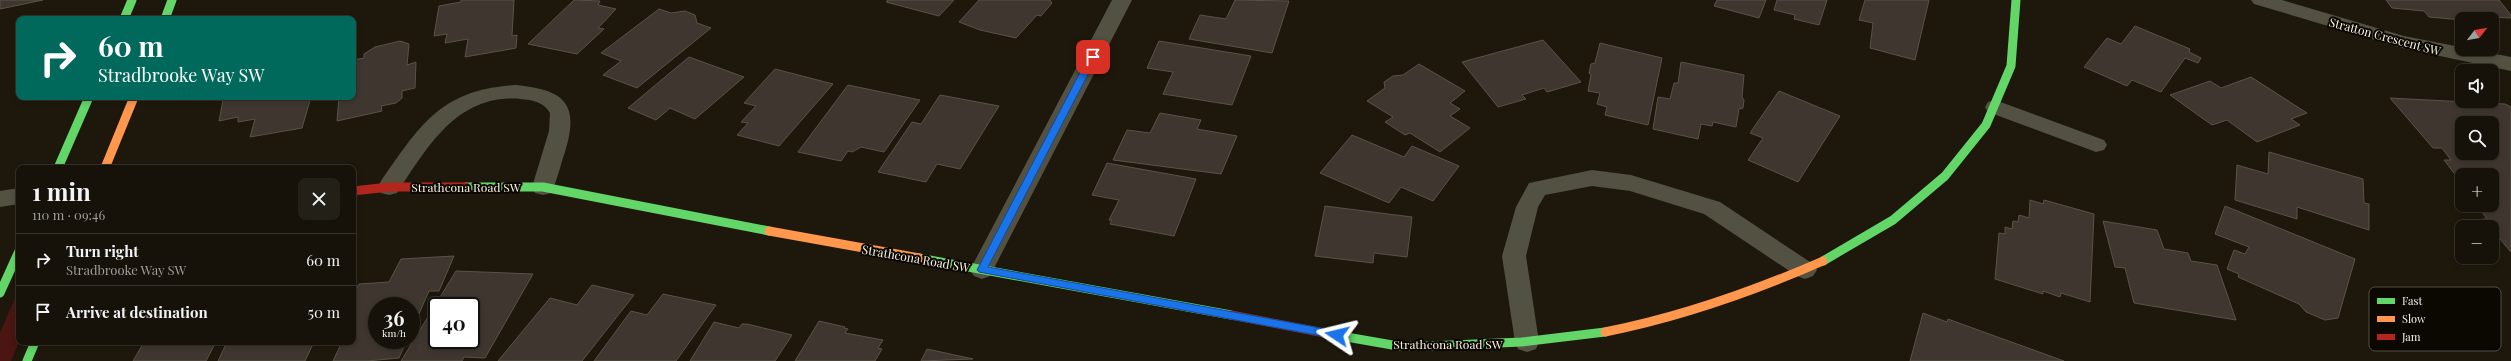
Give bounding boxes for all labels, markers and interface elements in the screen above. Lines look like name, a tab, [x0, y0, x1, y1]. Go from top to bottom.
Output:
north arrow	[2455, 12, 2499, 56]
map controls	[2455, 12, 2499, 264]
street label: Stratton Crescent SW	[2327, 13, 2443, 59]
text: 60 m	[98, 27, 164, 64]
icon: right	[32, 32, 84, 84]
pin	[1076, 40, 1110, 74]
icon: arrive	[1082, 46, 1104, 68]
text: Stradbrooke Way SW	[98, 63, 265, 87]
button: sound	[2455, 64, 2499, 108]
button: search	[2455, 116, 2499, 160]
button: +	[2455, 168, 2499, 212]
text: 1 min	[32, 175, 91, 207]
button: close	[298, 178, 340, 220]
street label: Strathcona Road SW	[411, 179, 521, 195]
text: 110 m · 09:46	[32, 206, 105, 223]
button: −	[2455, 220, 2499, 264]
text: Turn right	[66, 241, 139, 261]
street label: Strathcona Road SW	[861, 241, 971, 275]
icon: right	[32, 249, 54, 271]
text: 60 m	[306, 250, 340, 270]
text: Stradbrooke Way SW	[66, 261, 186, 278]
legend	[2369, 287, 2501, 351]
text: Fast	[2402, 293, 2423, 308]
speed limit sign: 40	[428, 297, 480, 349]
icon: arrive	[32, 301, 54, 323]
text: Arrive at destination	[66, 302, 208, 322]
text: 50 m	[308, 302, 340, 322]
text: 36	[384, 304, 404, 331]
text: Slow	[2402, 311, 2426, 326]
position arrow	[1316, 314, 1358, 356]
text: km/h	[382, 326, 406, 340]
text: Jam	[2401, 329, 2421, 344]
street label: Strathcona Road SW	[1393, 336, 1503, 352]

